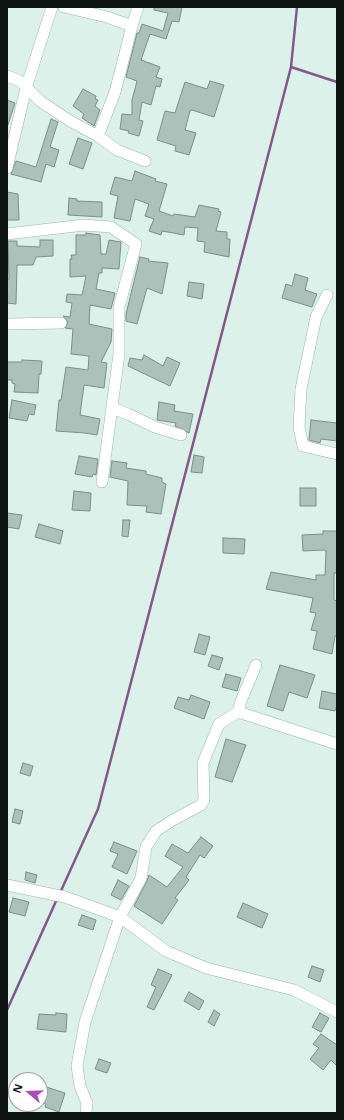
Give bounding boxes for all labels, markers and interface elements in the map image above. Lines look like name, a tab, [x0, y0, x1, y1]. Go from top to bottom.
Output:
north arrow	[8, 1072, 48, 1112]
text: N	[9, 1082, 26, 1095]

